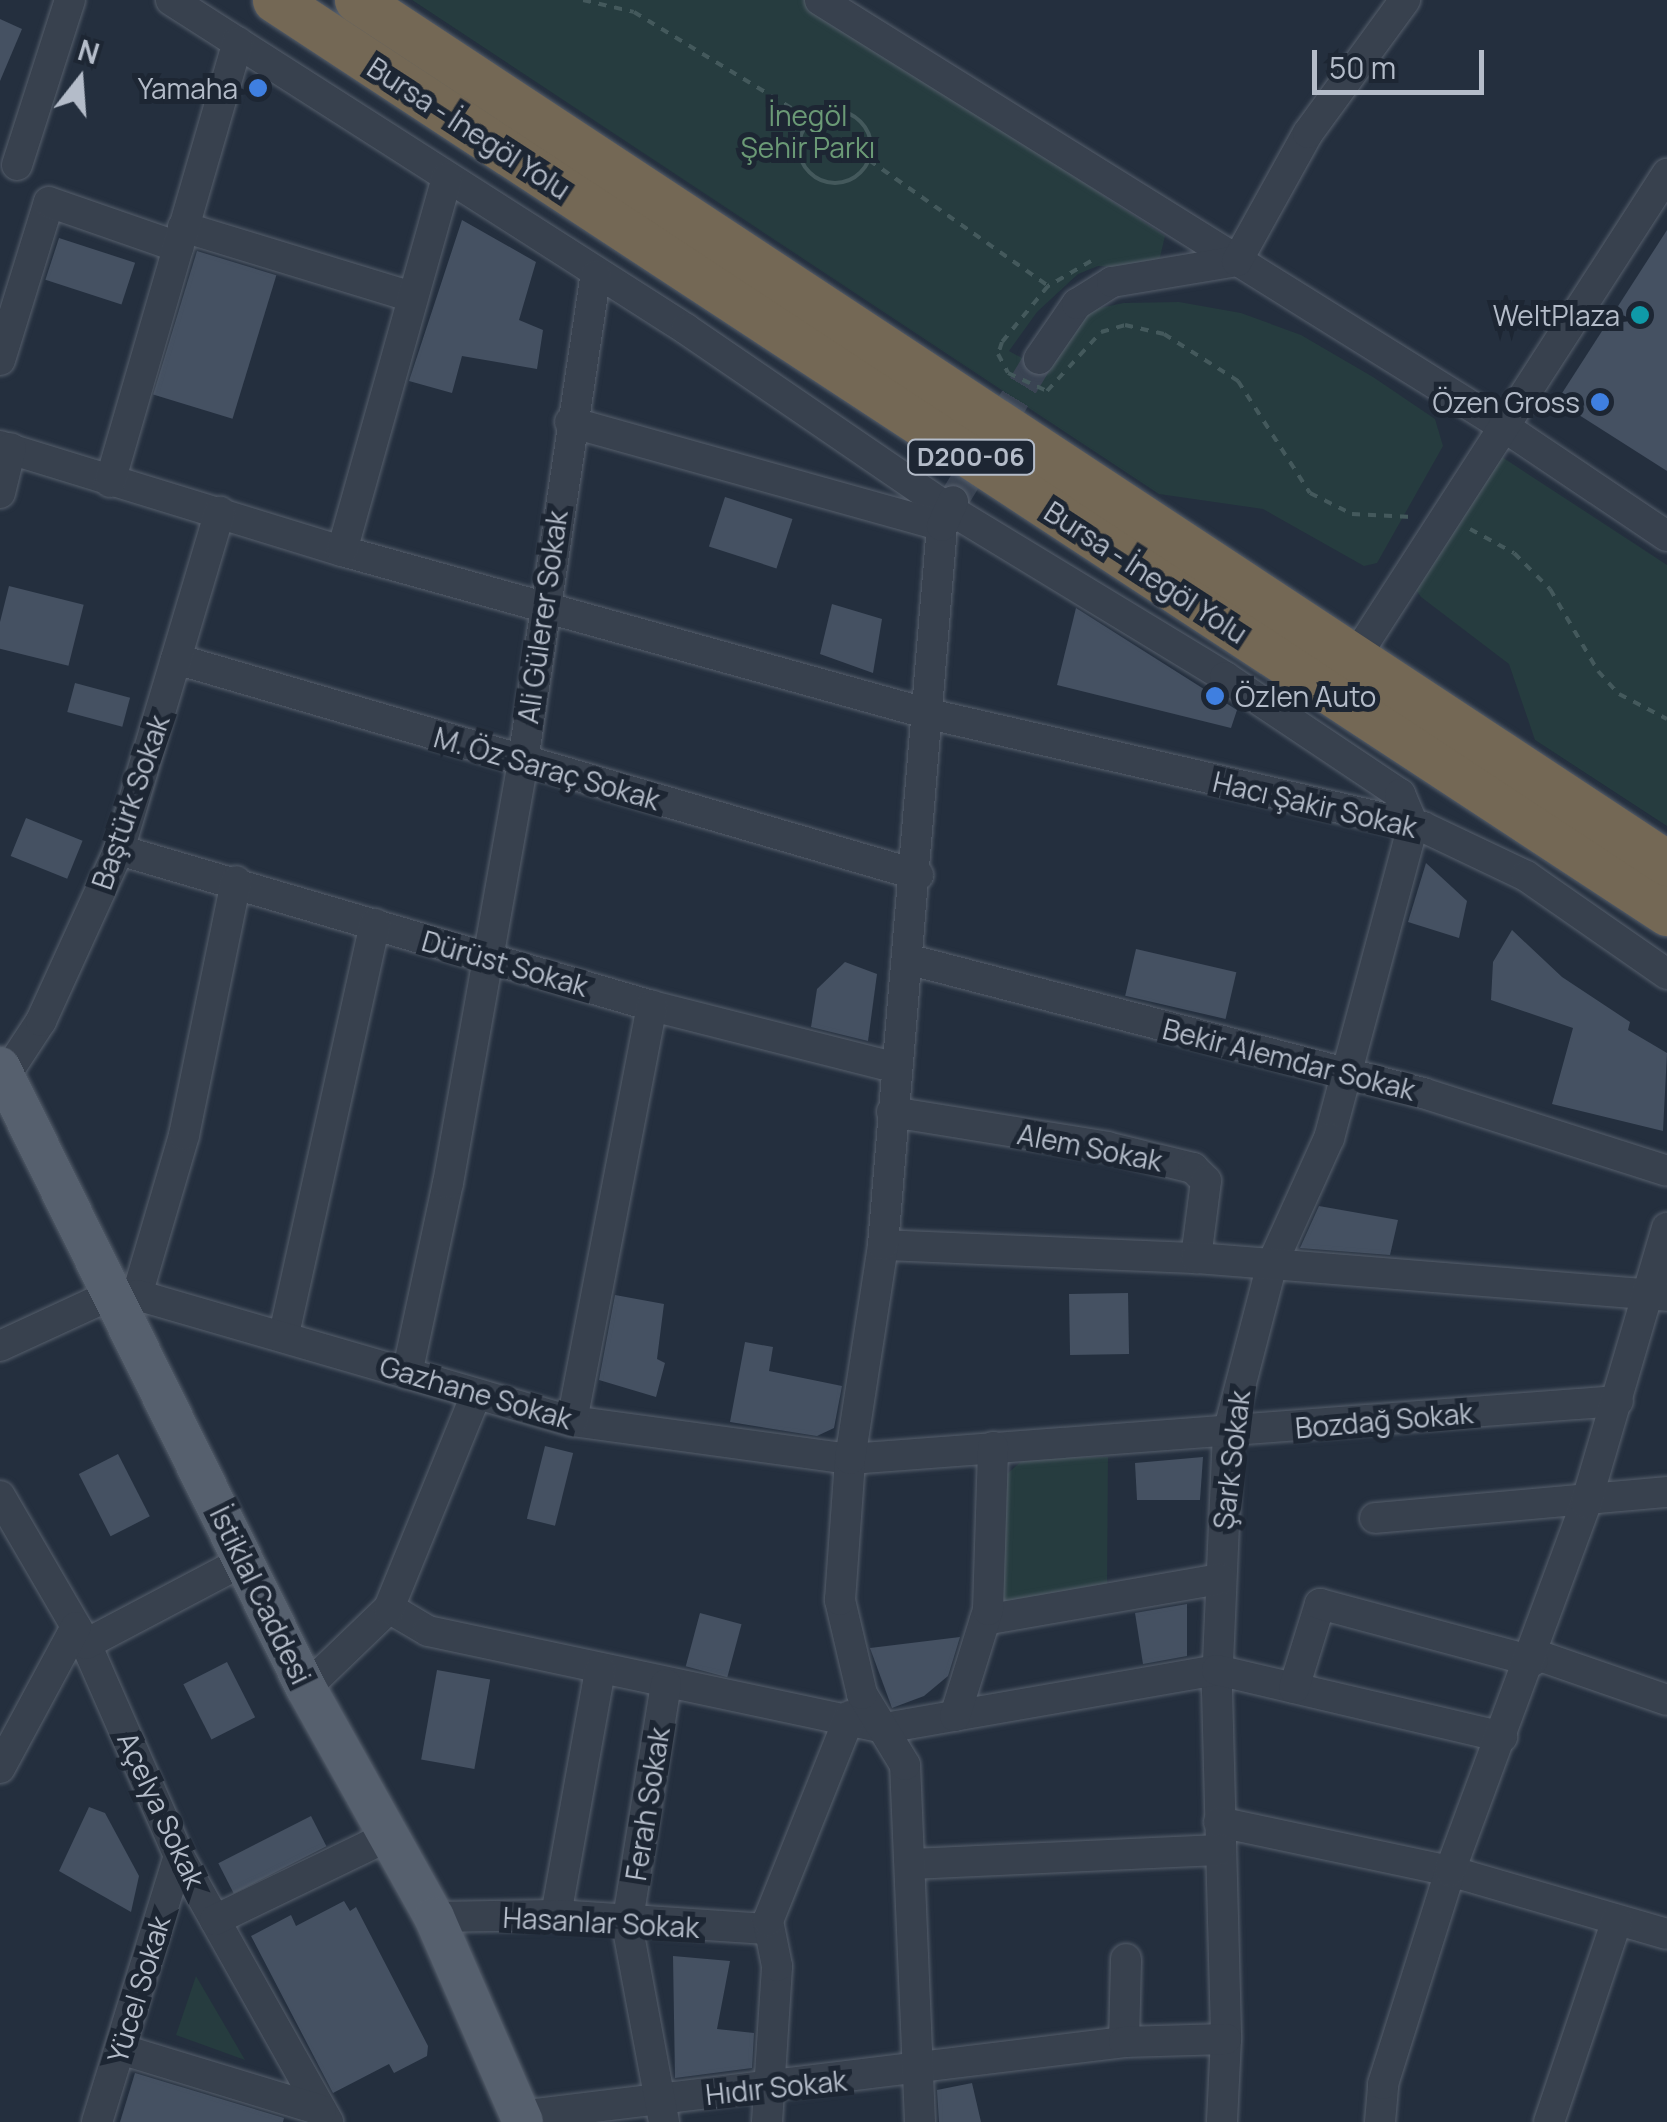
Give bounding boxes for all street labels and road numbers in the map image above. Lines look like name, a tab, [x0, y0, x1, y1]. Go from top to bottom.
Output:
street label: Bursa - İnegöl Yolu	[362, 50, 576, 206]
road number: D200-06	[906, 437, 1036, 477]
street label: Bursa - İnegöl Yolu	[1039, 494, 1253, 650]
street label: Ali Gülerer Sokak	[510, 508, 574, 726]
street label: Baştürk Sokak	[84, 710, 176, 894]
street label: M. Öz Saraç Sokak	[430, 720, 664, 816]
street label: Hacı Şakir Sokak	[1210, 764, 1420, 844]
street label: Dürüst Sokak	[418, 923, 592, 1003]
street label: Bekir Alemdar Sokak	[1160, 1011, 1418, 1107]
street label: Alem Sokak	[1015, 1117, 1165, 1177]
street label: Gazhane Sokak	[376, 1349, 576, 1435]
street label: Şark Sokak	[1206, 1389, 1256, 1531]
street label: Bozdağ Sokak	[1294, 1395, 1474, 1445]
street label: İstiklal Caddesi	[203, 1501, 319, 1689]
street label: Ferah Sokak	[618, 1725, 676, 1883]
street label: Açelya Sokak	[111, 1727, 213, 1893]
street label: Hasanlar Sokak	[502, 1900, 700, 1944]
street label: Yücel Sokak	[100, 1911, 176, 2067]
street label: Hıdır Sokak	[704, 2063, 848, 2111]

